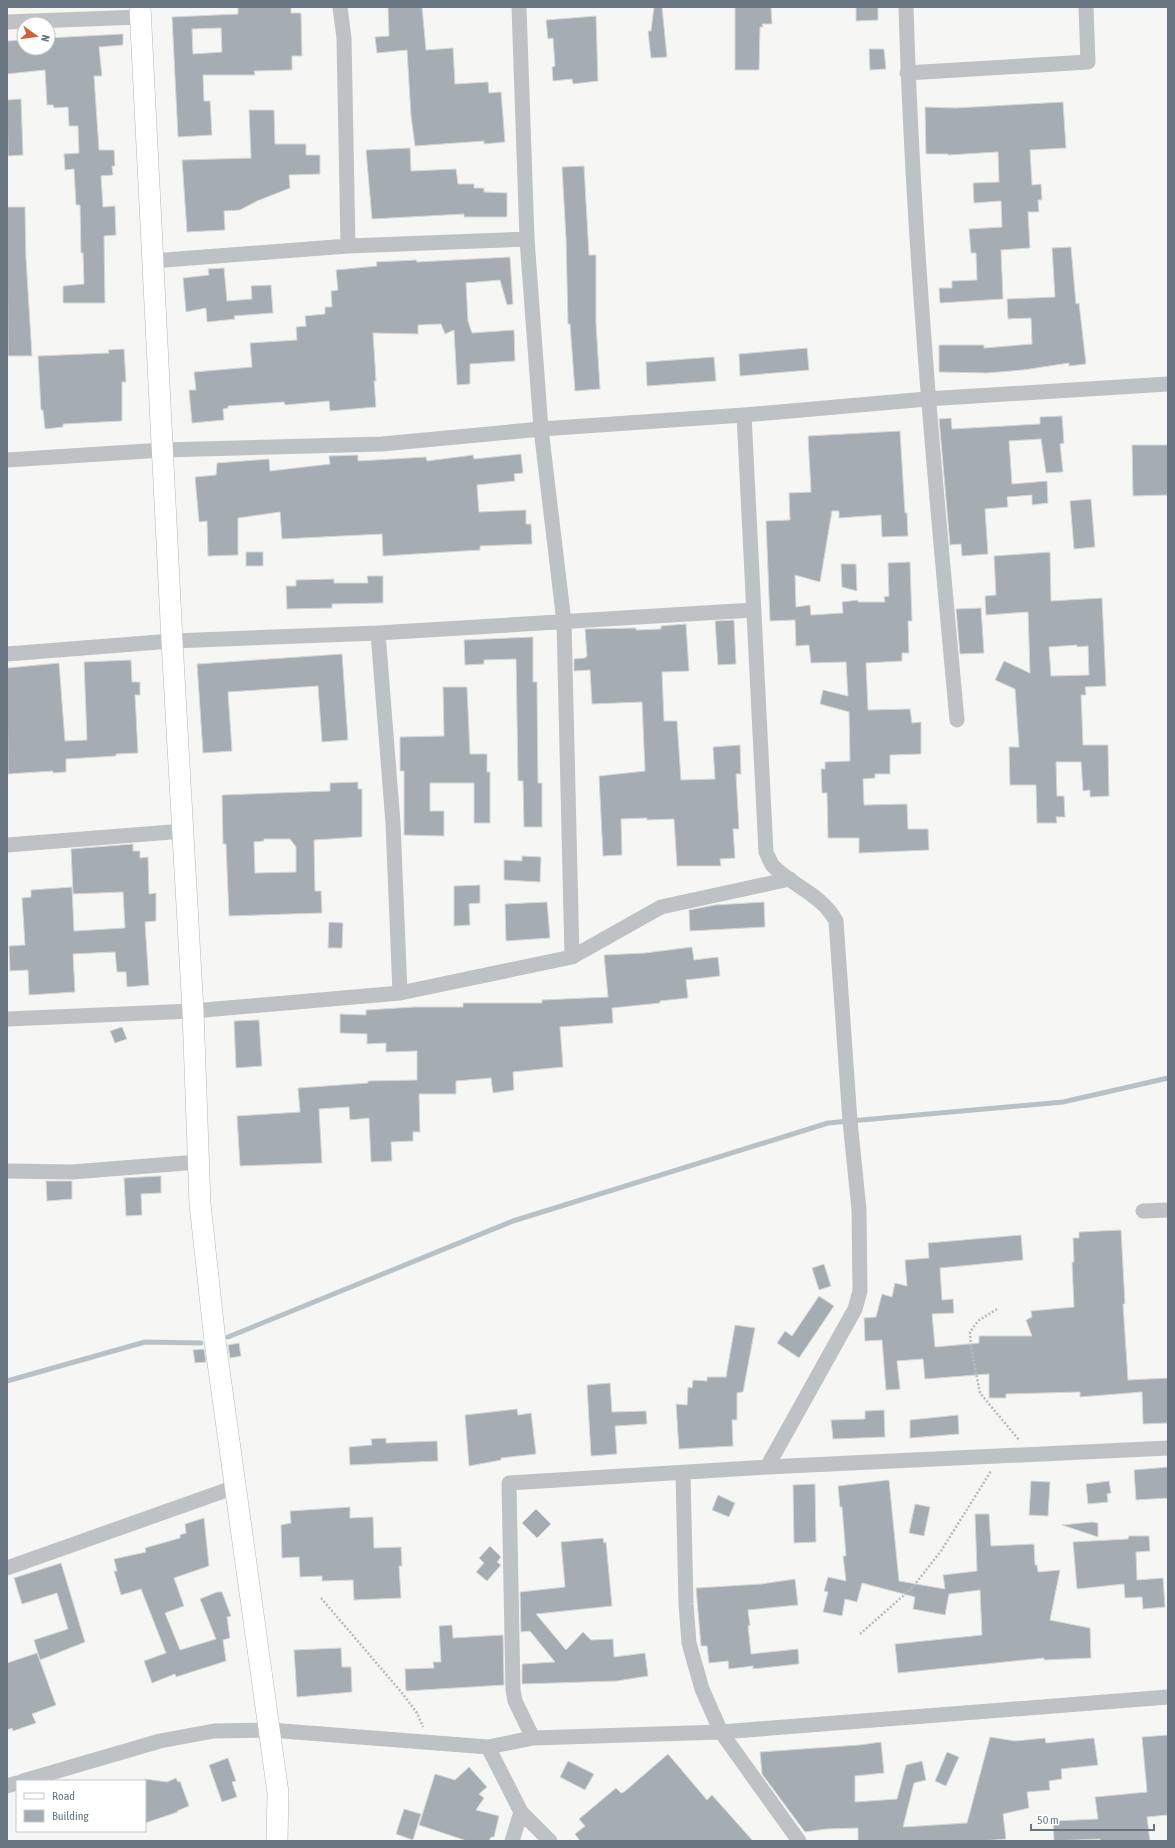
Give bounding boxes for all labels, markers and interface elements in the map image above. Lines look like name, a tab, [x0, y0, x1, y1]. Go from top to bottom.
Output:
north arrow	[16, 16, 56, 56]
text: N	[39, 34, 52, 43]
legend	[16, 1780, 146, 1832]
text: Road	[52, 1789, 75, 1803]
scale bar	[1031, 1806, 1154, 1832]
text: Building	[52, 1809, 90, 1823]
text: 50 m	[1037, 1813, 1059, 1827]

